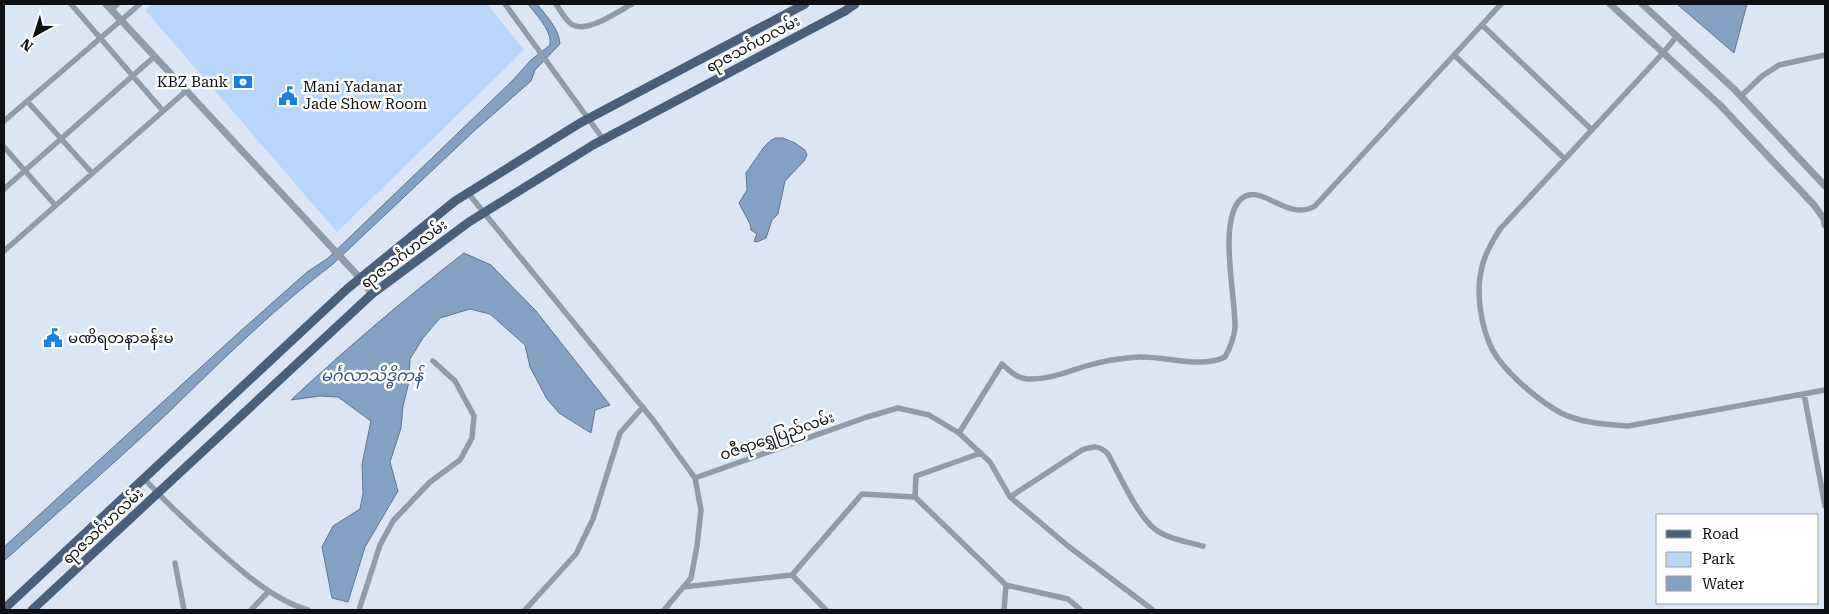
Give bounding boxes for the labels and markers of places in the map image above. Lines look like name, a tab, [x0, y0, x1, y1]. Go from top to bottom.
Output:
bank icon: KBZ Bank	[232, 71, 254, 93]
place label: KBZ Bank	[157, 73, 228, 91]
place label: Mani Yadanar Jade Show Room	[303, 78, 427, 113]
public building icon: Mani Yadanar Jade Show Room	[277, 85, 299, 107]
public building icon: မဏိရတနာခန်းမ	[42, 327, 64, 349]
place label: မဏိရတနာခန်းမ	[68, 328, 174, 350]

